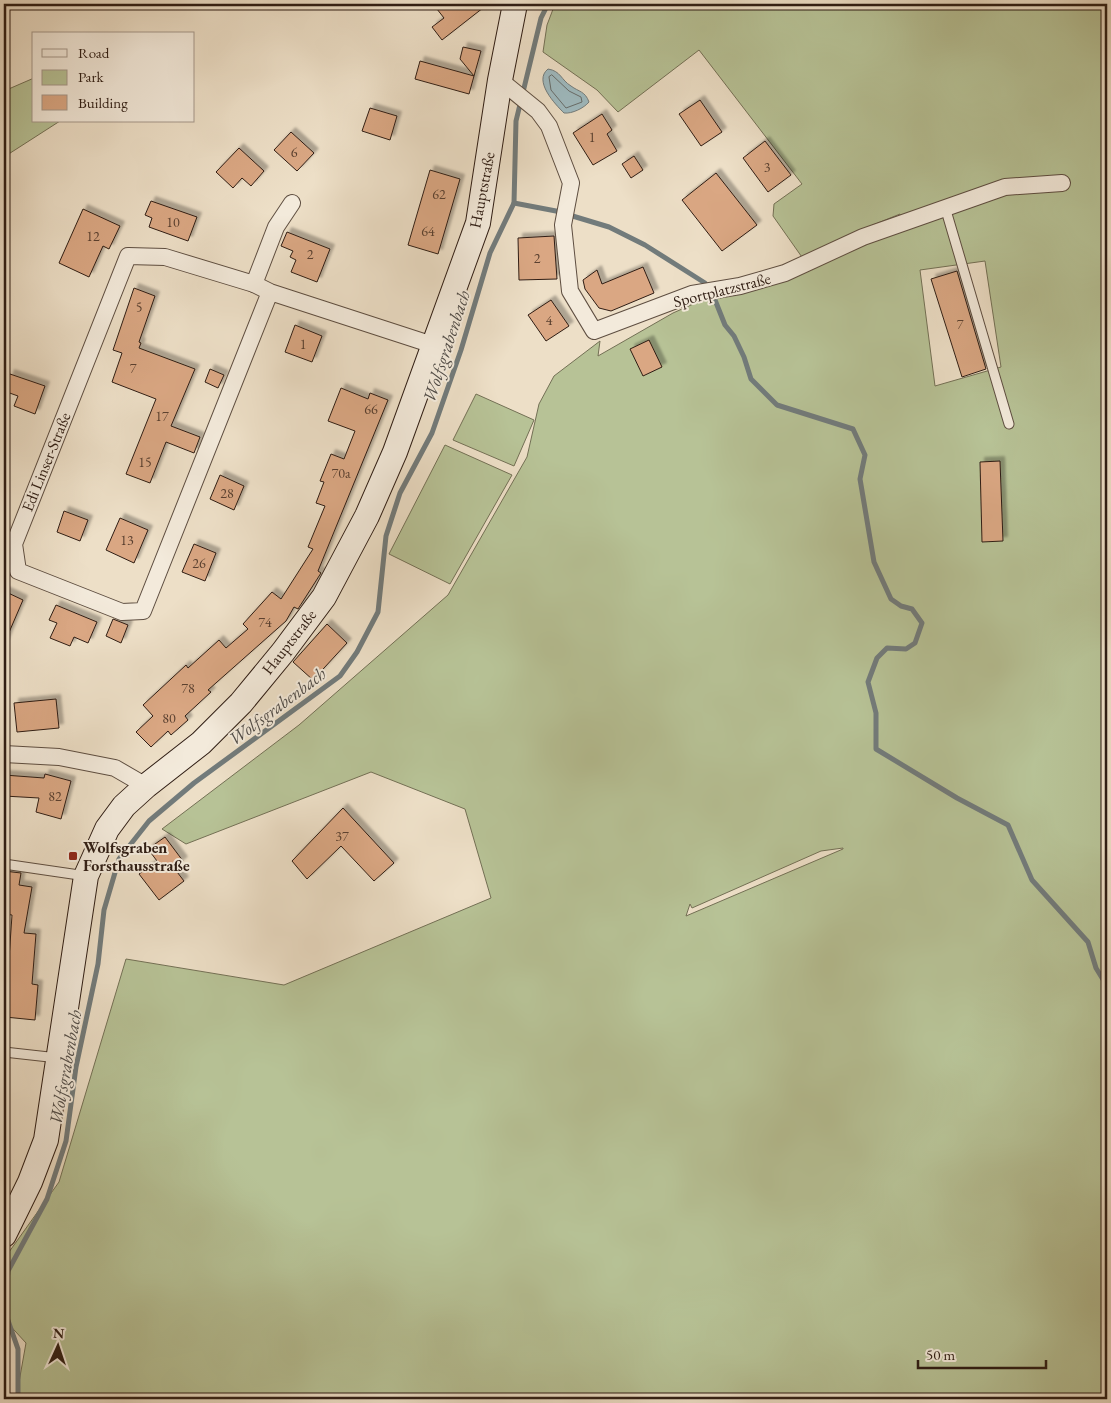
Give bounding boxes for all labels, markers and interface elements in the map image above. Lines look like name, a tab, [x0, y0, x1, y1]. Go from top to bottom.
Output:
legend	[32, 32, 195, 122]
text: Road	[78, 43, 110, 62]
text: Park	[78, 67, 105, 86]
text: Building	[78, 93, 128, 112]
house number: 1	[589, 128, 595, 146]
house number: 6	[291, 143, 298, 161]
street label: Hauptstraße	[464, 150, 500, 230]
house number: 3	[764, 158, 771, 176]
house number: 62	[432, 185, 446, 203]
house number: 10	[166, 213, 180, 231]
house number: 64	[421, 222, 435, 240]
house number: 12	[86, 227, 100, 245]
house number: 2	[307, 245, 314, 263]
house number: 2	[534, 249, 541, 267]
street label: Sportplatzstraße	[671, 268, 773, 312]
water label: Wolfsgrabenbach	[417, 287, 476, 405]
house number: 5	[136, 298, 142, 316]
house number: 4	[546, 311, 553, 329]
house number: 7	[957, 315, 964, 333]
house number: 1	[300, 335, 306, 353]
house number: 7	[130, 359, 137, 377]
house number: 66	[364, 400, 378, 418]
house number: 17	[155, 407, 169, 425]
street label: Edi Linser-Straße	[17, 409, 75, 515]
house number: 15	[138, 453, 152, 471]
house number: 70a	[331, 464, 351, 482]
house number: 28	[220, 484, 234, 502]
house number: 13	[120, 531, 134, 549]
house number: 26	[192, 554, 206, 572]
street label: Hauptstraße	[257, 605, 321, 679]
house number: 74	[258, 613, 272, 631]
water label: Wolfsgrabenbach	[224, 662, 331, 751]
house number: 78	[181, 679, 195, 697]
house number: 80	[162, 709, 176, 727]
house number: 82	[48, 787, 62, 805]
house number: 37	[335, 827, 349, 845]
place label: Wolfsgraben Forsthausstraße	[83, 837, 190, 876]
marker: Wolfsgraben Forsthausstraße	[67, 850, 79, 862]
water label: Wolfsgrabenbach	[44, 1008, 87, 1126]
north arrow	[32, 1320, 82, 1370]
text: N	[53, 1324, 65, 1342]
scale bar	[918, 1338, 1046, 1370]
text: 50 m	[926, 1345, 955, 1364]

